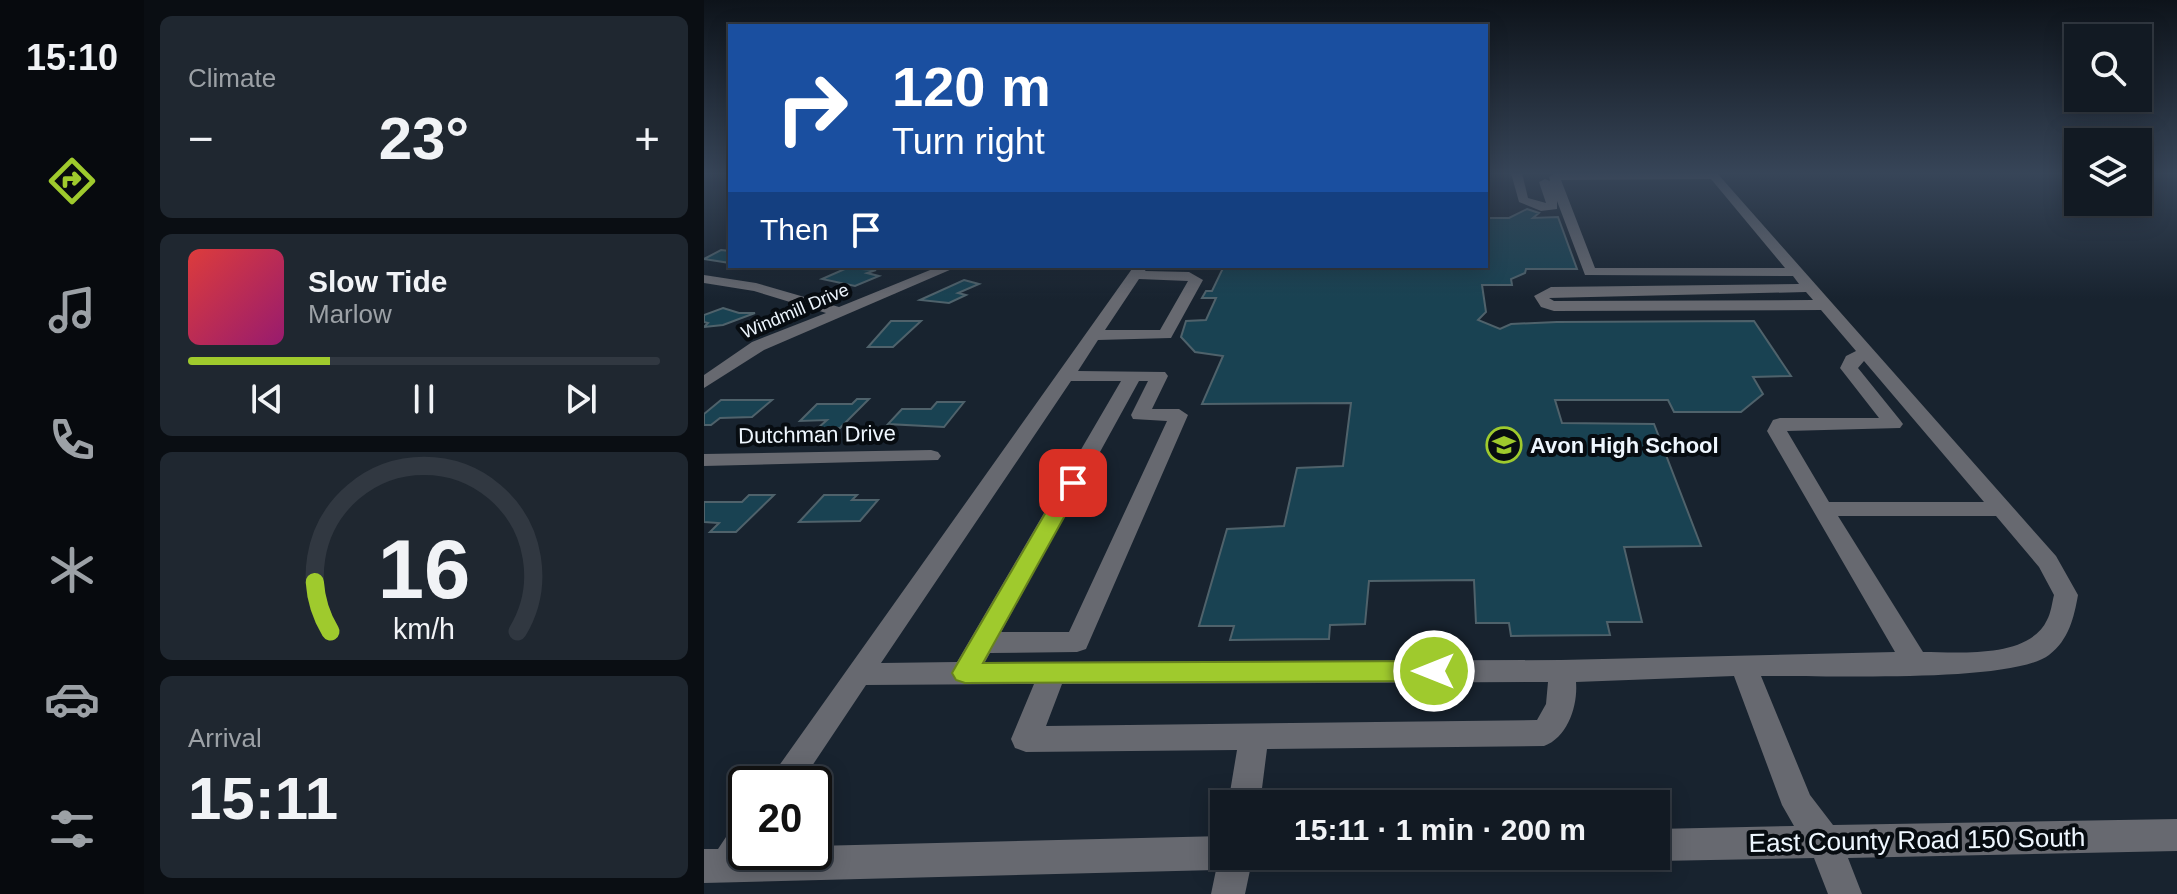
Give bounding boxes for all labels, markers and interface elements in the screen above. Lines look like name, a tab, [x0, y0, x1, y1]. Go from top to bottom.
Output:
map controls	[2064, 24, 2152, 216]
button: search	[2064, 24, 2152, 112]
text: 15:10	[26, 37, 118, 78]
text: 120 m	[892, 55, 1051, 118]
icon: right	[760, 56, 864, 160]
text: Climate	[188, 63, 276, 93]
text: 23°	[379, 105, 469, 172]
text: −	[188, 114, 214, 163]
text: +	[634, 114, 660, 163]
text: Turn right	[892, 121, 1045, 162]
button: layers	[2064, 128, 2152, 216]
icon: directions	[44, 153, 100, 209]
icon: arrive	[844, 208, 888, 252]
text: Then	[760, 213, 828, 246]
text: Slow Tide	[308, 265, 447, 298]
street label: Windmill Drive	[738, 279, 852, 343]
icon: music	[44, 282, 100, 338]
text: Marlow	[308, 299, 392, 329]
icon: previous	[245, 377, 289, 421]
icon: pause	[402, 377, 446, 421]
icon: next	[559, 377, 603, 421]
icon: phone	[44, 412, 100, 468]
street label: Dutchman Drive	[738, 421, 896, 448]
school or university icon: Avon High School	[1485, 426, 1523, 464]
place label: Avon High School	[1530, 433, 1719, 458]
pin	[1039, 449, 1107, 517]
icon: arrive	[1051, 461, 1095, 505]
text: 16	[378, 523, 470, 616]
icon: climate	[44, 542, 100, 598]
text: km/h	[393, 613, 455, 645]
position arrow	[1392, 629, 1476, 713]
icon: car	[44, 671, 100, 727]
text: Arrival	[188, 723, 262, 753]
text: 15:11	[188, 765, 338, 832]
speed limit sign: 20	[728, 766, 832, 870]
icon: filters	[44, 801, 100, 857]
text: 15:11 · 1 min · 200 m	[1294, 813, 1586, 846]
street label: East County Road 150 South	[1748, 822, 2086, 858]

